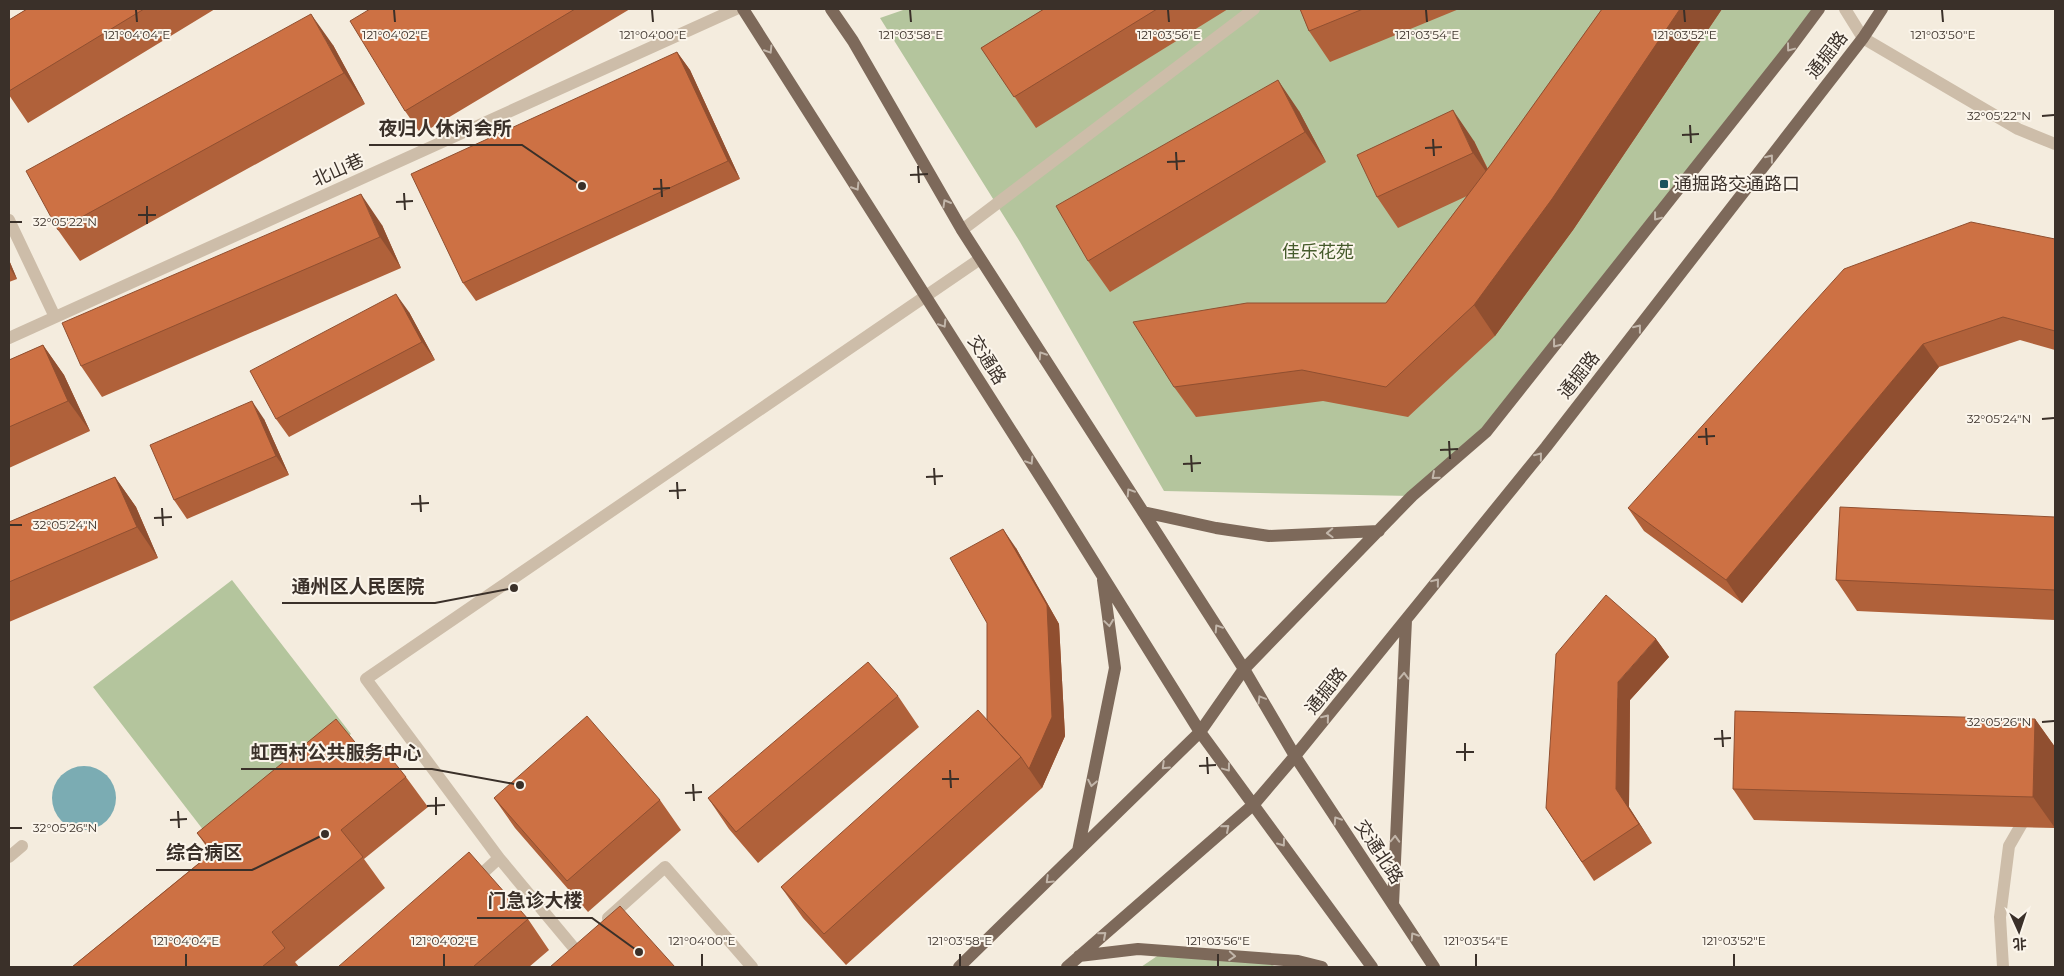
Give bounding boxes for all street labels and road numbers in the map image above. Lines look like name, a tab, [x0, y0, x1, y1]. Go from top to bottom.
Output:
street label: 通掘路	[1802, 27, 1852, 83]
street label: 北山巷	[309, 149, 367, 191]
street label: 交通路	[963, 331, 1011, 389]
street label: 通掘路	[1554, 347, 1604, 403]
street label: 通掘路	[1300, 663, 1352, 719]
street label: 交通北路	[1350, 816, 1408, 888]

